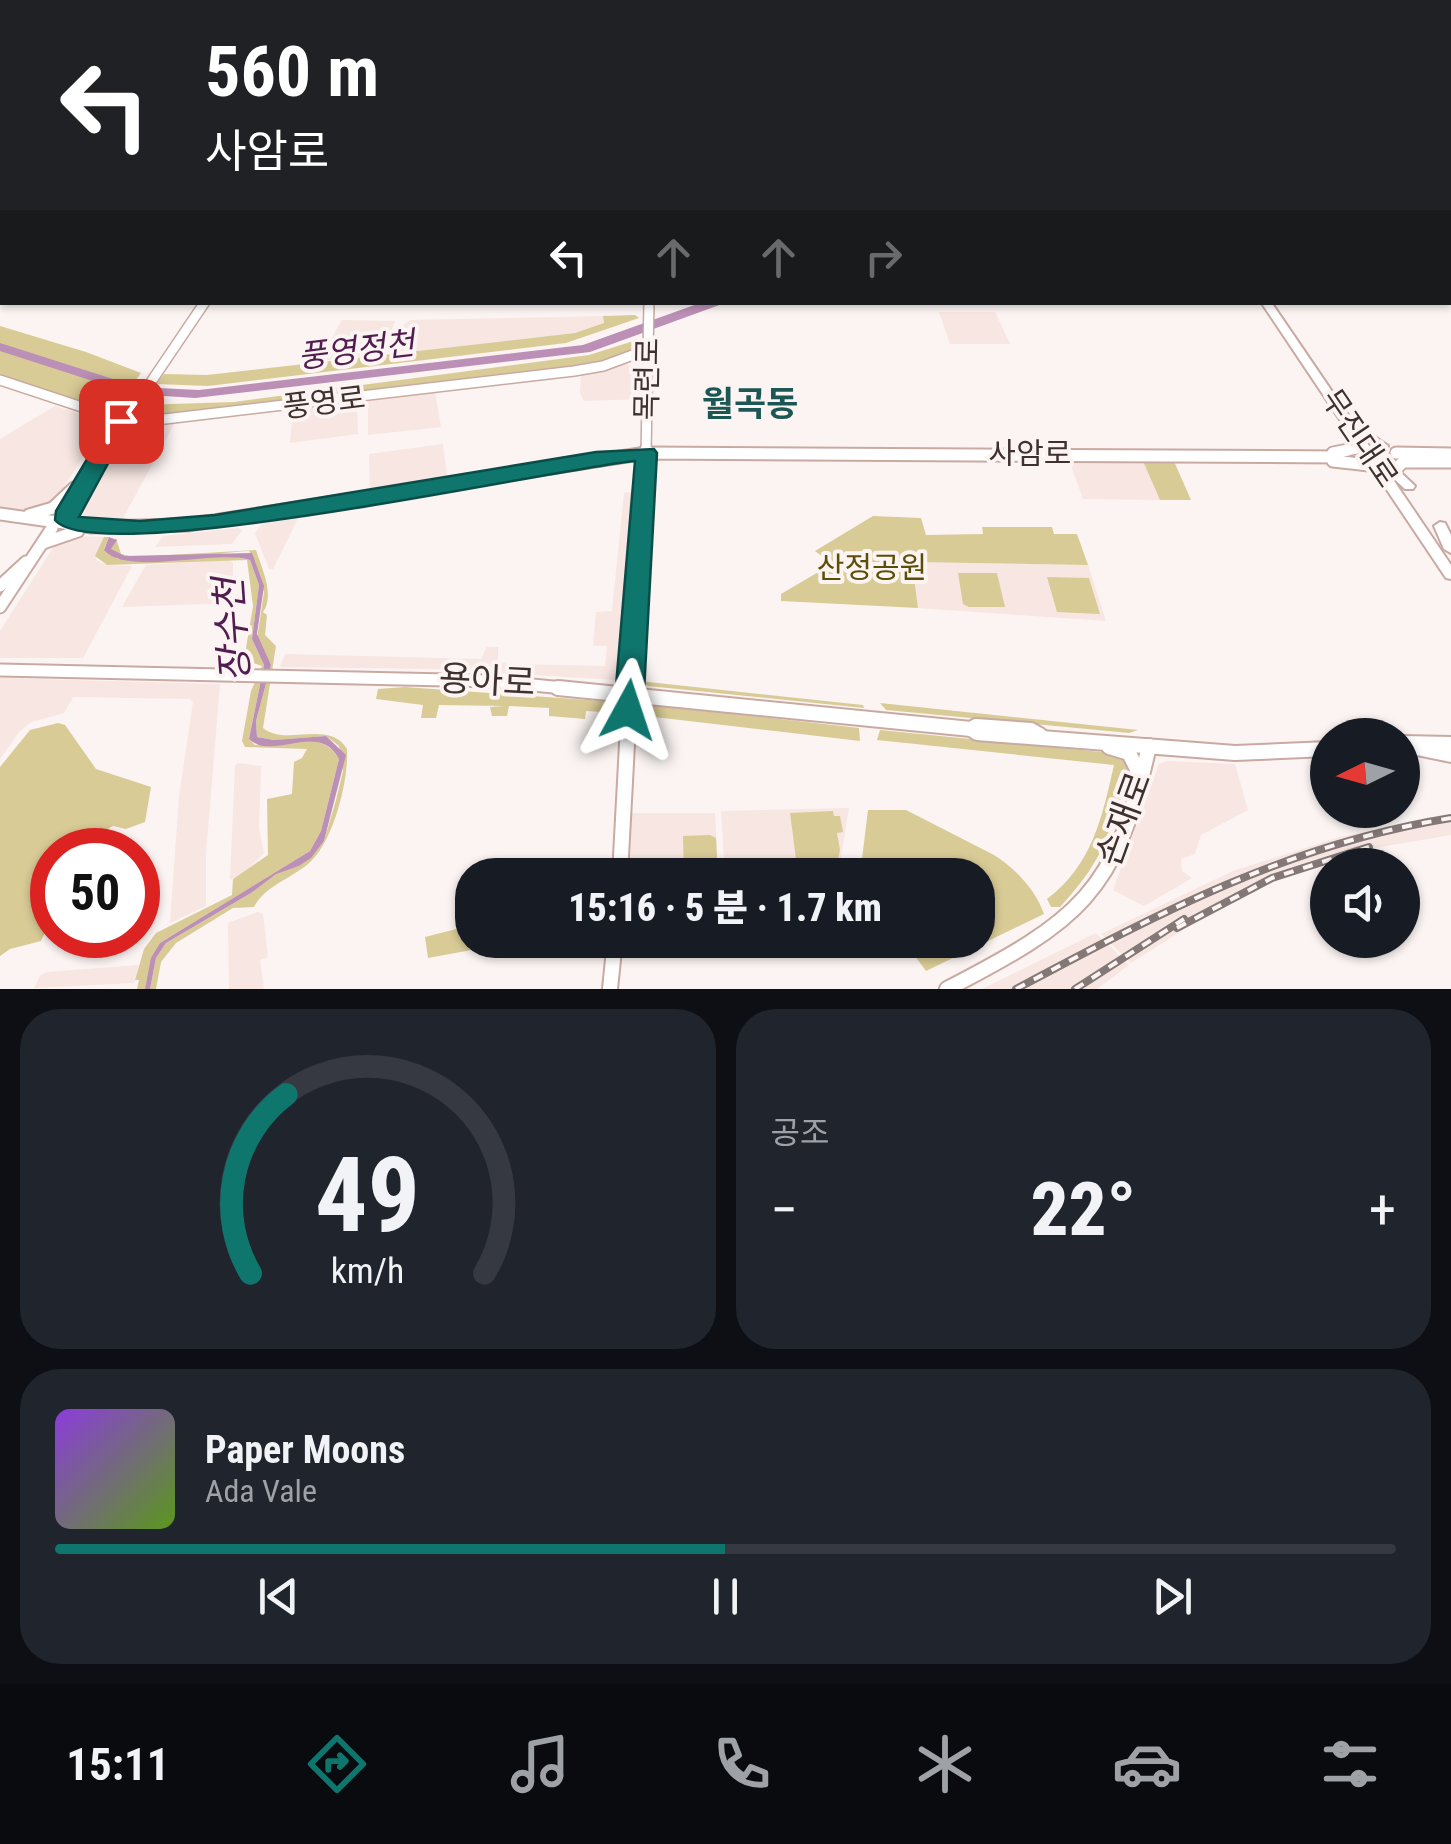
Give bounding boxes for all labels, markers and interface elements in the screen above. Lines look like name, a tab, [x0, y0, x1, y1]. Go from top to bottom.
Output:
text: 560 m	[205, 31, 379, 113]
icon: left	[40, 40, 170, 170]
text: 사암로	[205, 125, 329, 178]
icon: left	[541, 230, 596, 285]
icon: ahead	[646, 230, 701, 285]
icon: ahead	[751, 230, 806, 285]
icon: right	[856, 230, 911, 285]
water label: 풍영정천	[295, 324, 420, 376]
street label: 목련로	[629, 337, 665, 421]
pin	[79, 379, 164, 464]
street label: 풍영로	[281, 380, 367, 424]
street label: 무진대로	[1315, 382, 1405, 494]
district label: 월곡동	[702, 384, 798, 425]
icon: arrive	[94, 394, 149, 449]
street label: 사암로	[989, 436, 1071, 471]
park label: 산정공원	[817, 550, 927, 585]
water label: 장수천	[206, 572, 258, 684]
street label: 용아로	[438, 658, 536, 704]
position arrow	[576, 658, 680, 762]
north arrow	[1310, 718, 1420, 828]
map controls	[1310, 718, 1420, 958]
street label: 손재로	[1088, 767, 1160, 871]
speed limit sign: 50	[30, 828, 160, 958]
button: sound	[1310, 848, 1420, 958]
text: 15:16 · 5 분 · 1.7 km	[568, 886, 882, 930]
text: 공조	[771, 1114, 829, 1152]
text: 49	[315, 1135, 420, 1256]
text: 22°	[1030, 1165, 1136, 1253]
text: −	[771, 1178, 798, 1242]
text: +	[1369, 1178, 1396, 1242]
text: km/h	[331, 1250, 405, 1292]
text: Paper Moons	[205, 1428, 405, 1472]
text: Ada Vale	[205, 1472, 317, 1510]
icon: previous	[251, 1569, 306, 1624]
icon: pause	[698, 1569, 753, 1624]
icon: next	[1145, 1569, 1200, 1624]
icon: directions	[302, 1729, 372, 1799]
icon: music	[505, 1729, 575, 1799]
icon: phone	[707, 1729, 777, 1799]
icon: climate	[910, 1729, 980, 1799]
icon: car	[1112, 1729, 1182, 1799]
icon: filters	[1315, 1729, 1385, 1799]
text: 15:11	[66, 1738, 170, 1791]

